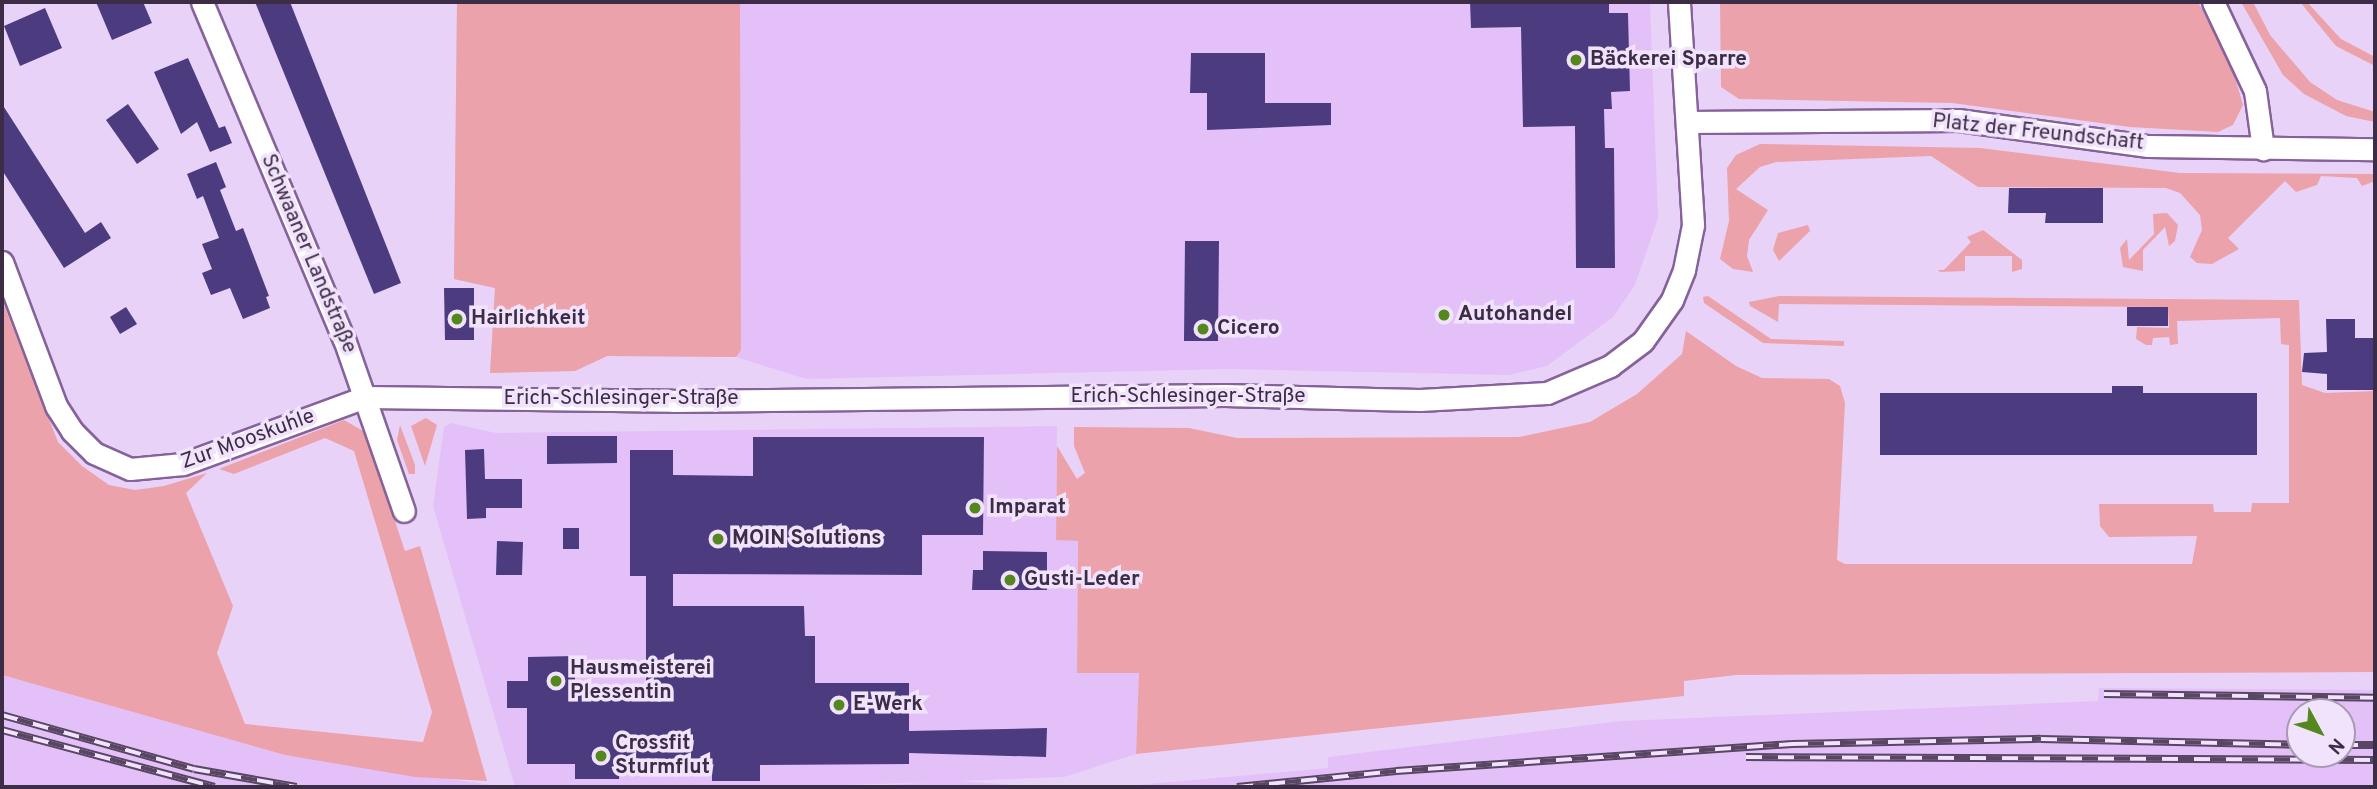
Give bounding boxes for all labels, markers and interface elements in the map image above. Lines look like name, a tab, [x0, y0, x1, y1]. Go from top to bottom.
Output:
place label: Bäckerei Sparre	[1590, 47, 1747, 73]
marker: Bäckerei Sparre	[1568, 52, 1584, 68]
street label: Platz der Freundschaft	[1931, 109, 2145, 157]
street label: Schwaaner Landstraße	[255, 151, 361, 357]
place label: Autohandel	[1458, 302, 1572, 328]
place label: Hairlichkeit	[471, 306, 585, 332]
marker: Autohandel	[1436, 307, 1452, 323]
marker: Hairlichkeit	[449, 311, 465, 327]
place label: Cicero	[1217, 316, 1280, 342]
marker: Cicero	[1195, 321, 1211, 337]
street label: Erich-Schlesinger-Straße	[1071, 384, 1305, 410]
street label: Erich-Schlesinger-Straße	[504, 386, 738, 412]
street label: Zur Mooskuhle	[178, 404, 318, 476]
place label: Imparat	[989, 495, 1066, 521]
marker: Imparat	[967, 500, 983, 516]
place label: MOIN Solutions	[732, 526, 882, 552]
marker: MOIN Solutions	[710, 531, 726, 547]
place label: Gusti-Leder	[1024, 567, 1140, 593]
marker: Gusti-Leder	[1002, 572, 1018, 588]
place label: Hausmeisterei Plessentin	[570, 656, 712, 706]
marker: Hausmeisterei Plessentin	[548, 673, 564, 689]
place label: E-Werk	[853, 692, 923, 718]
marker: E-Werk	[831, 697, 847, 713]
north arrow	[2286, 698, 2356, 768]
place label: Crossfit Sturmflut	[615, 731, 710, 781]
text: N	[2322, 732, 2349, 758]
marker: Crossfit Sturmflut	[593, 748, 609, 764]

